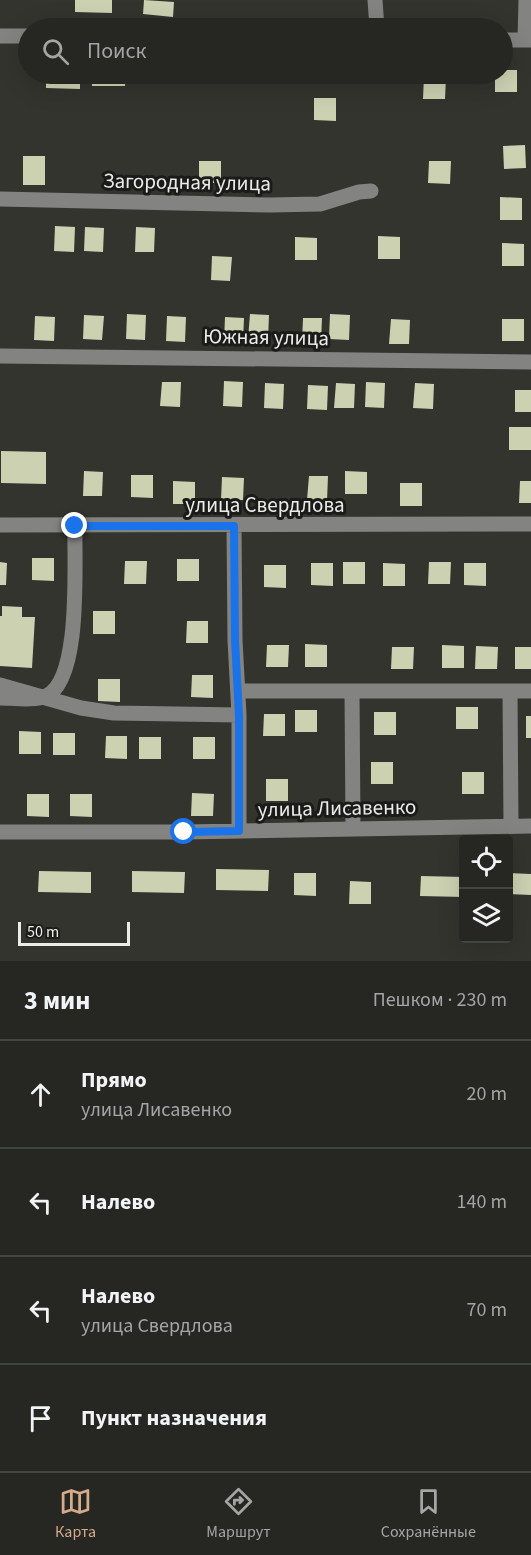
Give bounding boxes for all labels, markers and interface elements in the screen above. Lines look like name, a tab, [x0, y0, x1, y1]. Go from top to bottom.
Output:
search box	[18, 18, 513, 84]
icon: search	[39, 35, 72, 68]
text: Поиск	[87, 35, 146, 67]
street label: Загородная улица	[103, 166, 271, 198]
street label: Южная улица	[203, 321, 329, 353]
street label: улица Свердлова	[185, 490, 345, 520]
route end	[61, 512, 87, 538]
street label: улица Лисавенко	[257, 792, 417, 824]
route start	[170, 818, 196, 844]
map controls	[459, 835, 513, 943]
button: locate	[459, 835, 513, 889]
button: layers	[459, 889, 513, 943]
scale bar	[18, 919, 130, 947]
text: 50 m	[27, 921, 59, 943]
text: 3 мин	[24, 982, 90, 1019]
text: Пешком · 230 m	[373, 986, 507, 1014]
text: Прямо	[81, 1064, 147, 1096]
icon: ahead	[24, 1078, 57, 1111]
text: 20 m	[467, 1080, 507, 1108]
text: улица Лисавенко	[81, 1096, 232, 1124]
icon: left	[24, 1186, 57, 1219]
text: Налево	[81, 1186, 155, 1218]
text: 140 m	[457, 1188, 507, 1216]
text: Налево	[81, 1280, 155, 1312]
icon: left	[24, 1294, 57, 1327]
text: 70 m	[467, 1296, 507, 1324]
text: улица Свердлова	[81, 1312, 233, 1340]
icon: arrive	[24, 1402, 57, 1435]
text: Пункт назначения	[81, 1402, 267, 1434]
tab: Карта	[55, 1485, 96, 1543]
tab: Маршрут	[206, 1485, 271, 1543]
tab: Сохранённые	[381, 1485, 476, 1543]

